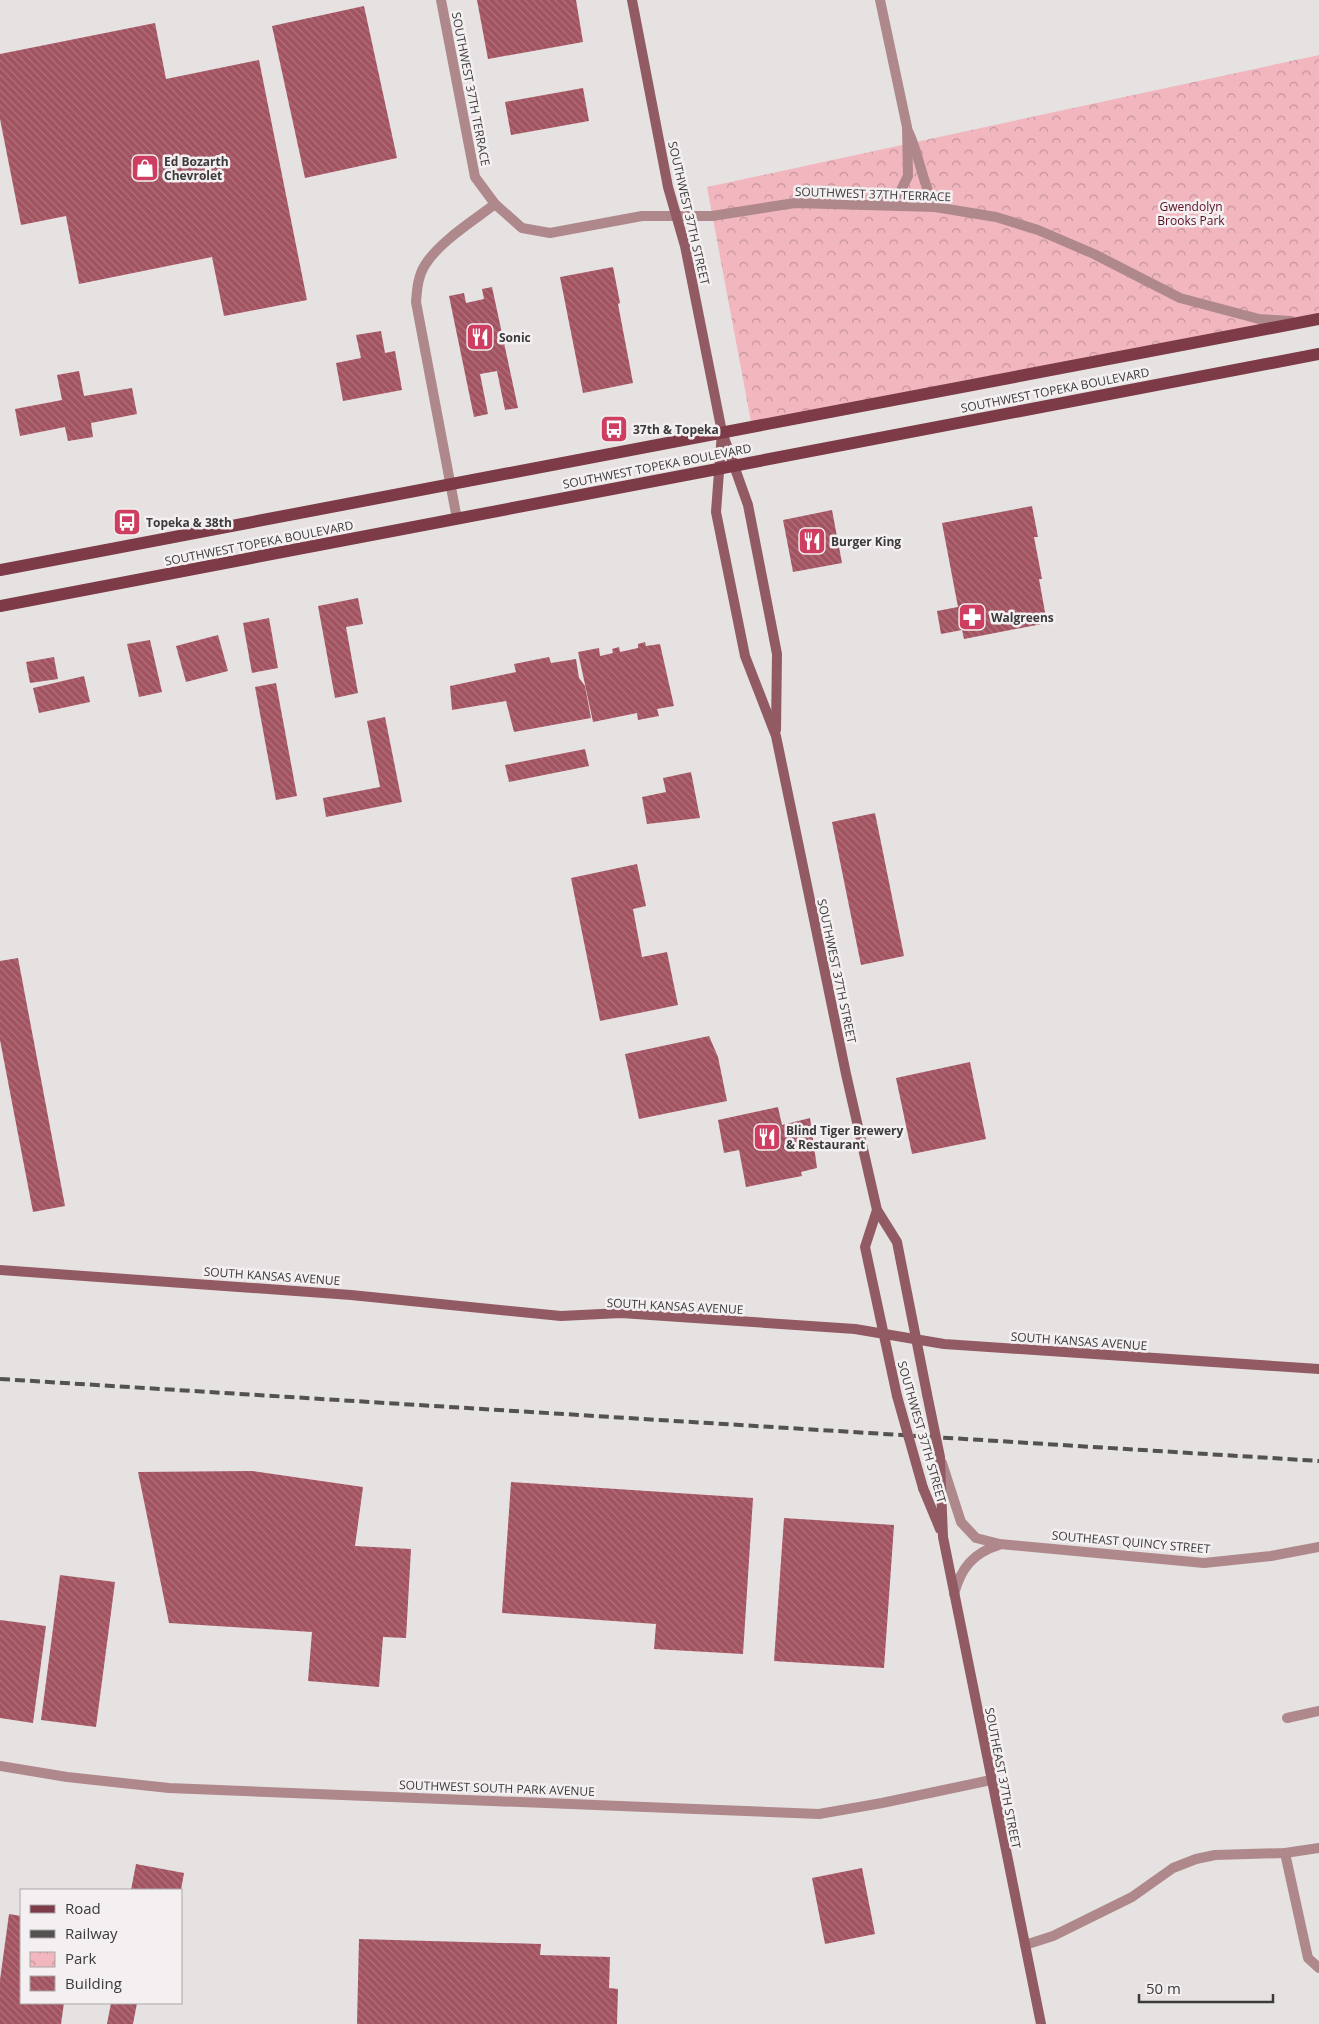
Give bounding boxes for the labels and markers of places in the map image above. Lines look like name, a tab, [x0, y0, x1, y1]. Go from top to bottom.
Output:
shop icon: Ed Bozarth Chevrolet	[130, 153, 160, 183]
place label: Ed Bozarth Chevrolet	[164, 153, 229, 184]
restaurant icon: Sonic	[465, 322, 495, 352]
place label: Sonic	[499, 329, 531, 346]
bus stop icon: 37th & Topeka	[599, 414, 629, 444]
place label: 37th & Topeka	[633, 421, 719, 438]
bus stop icon: Topeka & 38th	[112, 507, 142, 537]
place label: Topeka & 38th	[146, 514, 232, 531]
restaurant icon: Burger King	[797, 526, 827, 556]
place label: Burger King	[831, 533, 901, 550]
pharmacy icon: Walgreens	[957, 602, 987, 632]
place label: Walgreens	[991, 609, 1054, 626]
restaurant icon: Blind Tiger Brewery & Restaurant	[752, 1122, 782, 1152]
place label: Blind Tiger Brewery & Restaurant	[786, 1122, 903, 1153]

